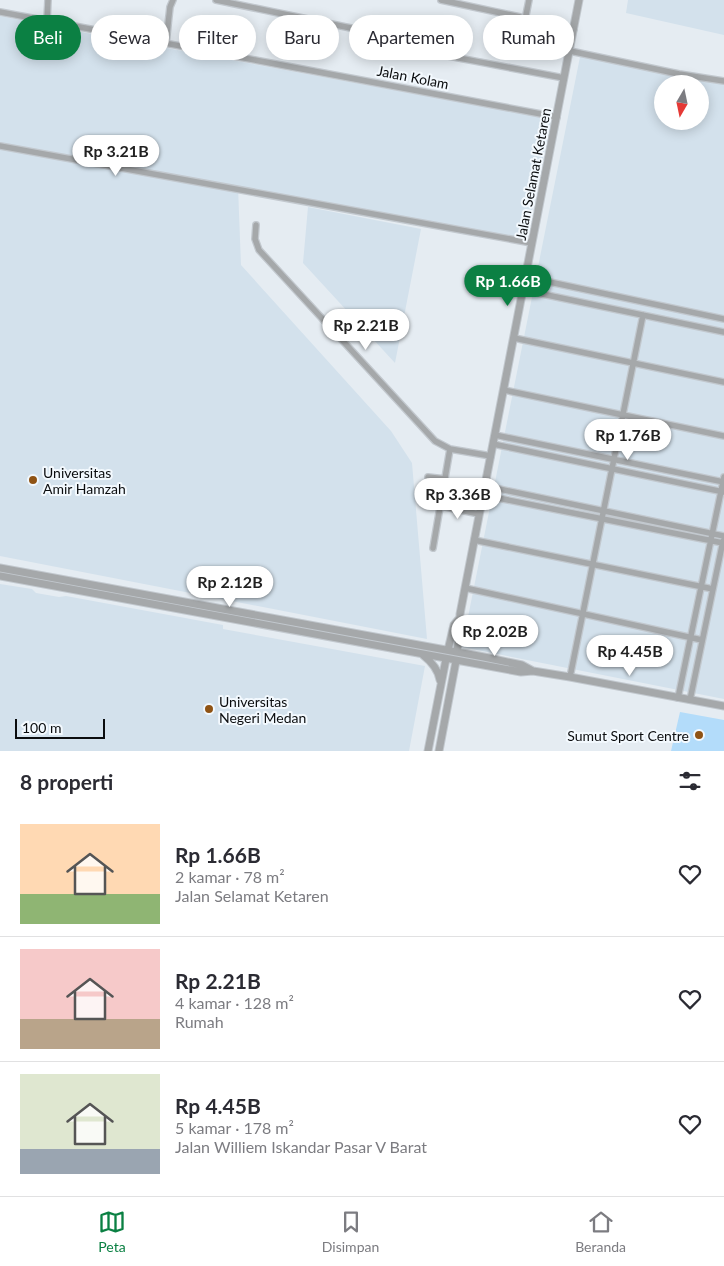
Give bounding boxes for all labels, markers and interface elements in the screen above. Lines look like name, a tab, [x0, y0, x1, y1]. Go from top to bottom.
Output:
chip: Beli	[15, 15, 81, 60]
chip: Sewa	[91, 15, 169, 60]
chip: Filter	[179, 15, 256, 60]
chip: Baru	[266, 15, 339, 60]
chip: Apartemen	[349, 15, 473, 60]
chip: Rumah	[483, 15, 574, 60]
street label: Jalan Kolam	[376, 62, 450, 92]
north arrow	[654, 75, 709, 130]
map controls	[654, 75, 709, 130]
street label: Jalan Selamat Ketaren	[512, 106, 554, 242]
pin: Rp 3.21B	[64, 134, 168, 177]
text: Rp 3.21B	[83, 141, 149, 160]
pin: Rp 1.66B	[456, 264, 560, 307]
text: Rp 1.66B	[475, 271, 541, 290]
pin: Rp 2.21B	[314, 308, 418, 351]
text: Rp 2.21B	[333, 315, 399, 334]
pin: Rp 1.76B	[576, 418, 680, 461]
text: Rp 1.76B	[595, 425, 661, 444]
place label: Universitas Amir Hamzah	[43, 464, 126, 497]
marker: Universitas Amir Hamzah	[27, 474, 39, 486]
pin: Rp 3.36B	[406, 478, 510, 520]
text: Rp 3.36B	[425, 484, 491, 503]
pin: Rp 2.12B	[178, 566, 282, 608]
text: Rp 2.12B	[197, 572, 263, 591]
pin: Rp 2.02B	[443, 614, 547, 657]
text: Rp 2.02B	[462, 621, 528, 640]
pin: Rp 4.45B	[578, 634, 682, 677]
text: Rp 4.45B	[597, 641, 663, 660]
place label: Universitas Negeri Medan	[219, 693, 306, 726]
marker: Universitas Negeri Medan	[203, 703, 215, 715]
scale bar	[15, 716, 105, 739]
text: 100 m	[22, 719, 61, 736]
place label: Sumut Sport Centre	[567, 727, 689, 744]
marker: Sumut Sport Centre	[693, 729, 705, 741]
icon: filters	[676, 767, 704, 795]
text: 8 properti	[20, 769, 113, 794]
text: Rp 1.66B	[175, 842, 261, 867]
icon: home	[60, 844, 120, 904]
icon: heart	[676, 860, 704, 888]
text: 2 kamar · 78 m²	[175, 867, 285, 886]
text: Jalan Selamat Ketaren	[175, 886, 329, 905]
text: Rp 2.21B	[175, 968, 261, 993]
icon: home	[60, 969, 120, 1029]
icon: heart	[676, 985, 704, 1013]
text: 4 kamar · 128 m²	[175, 993, 294, 1012]
text: Rumah	[175, 1012, 224, 1031]
text: Rp 4.45B	[175, 1093, 261, 1118]
icon: home	[60, 1094, 120, 1154]
icon: heart	[676, 1110, 704, 1138]
text: 5 kamar · 178 m²	[175, 1118, 294, 1137]
text: Jalan Williem Iskandar Pasar V Barat	[175, 1137, 427, 1156]
tab: Peta	[98, 1208, 126, 1255]
tab: Disimpan	[322, 1208, 379, 1255]
tab: Beranda	[575, 1208, 626, 1255]

